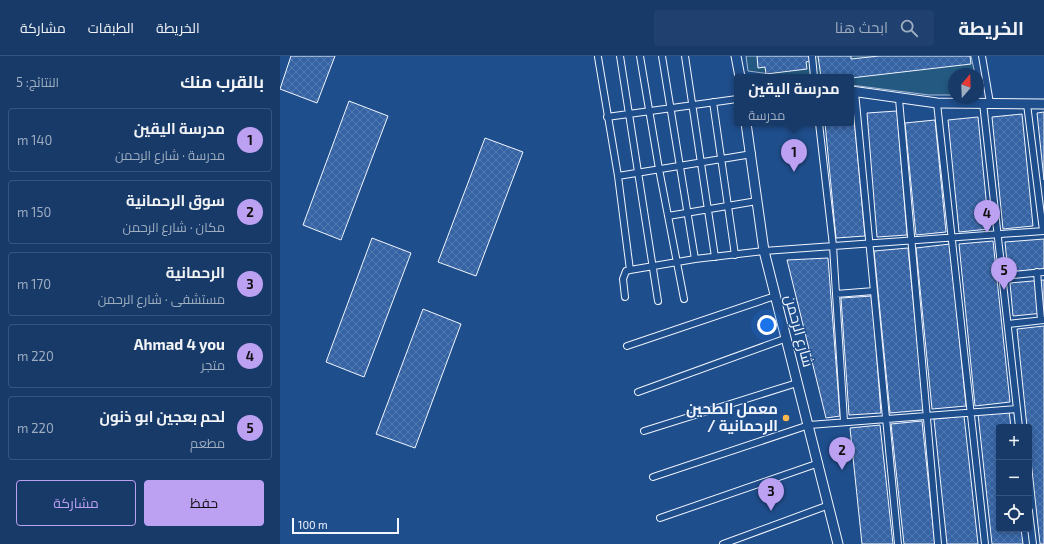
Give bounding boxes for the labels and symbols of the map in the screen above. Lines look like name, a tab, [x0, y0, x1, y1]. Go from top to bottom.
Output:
north arrow	[948, 68, 984, 104]
pin: 1	[781, 139, 807, 172]
pin: 4	[974, 200, 1000, 233]
pin: 5	[991, 257, 1017, 290]
street label: شارع الرحمن	[779, 293, 818, 370]
your location	[757, 315, 777, 335]
place label: معمل الطحين / الرحمانية	[686, 399, 778, 435]
marker: معمل الطحين / الرحمانية	[781, 413, 791, 423]
pin: 2	[829, 437, 855, 470]
pin: 3	[758, 478, 784, 511]
scale bar	[292, 516, 399, 535]

